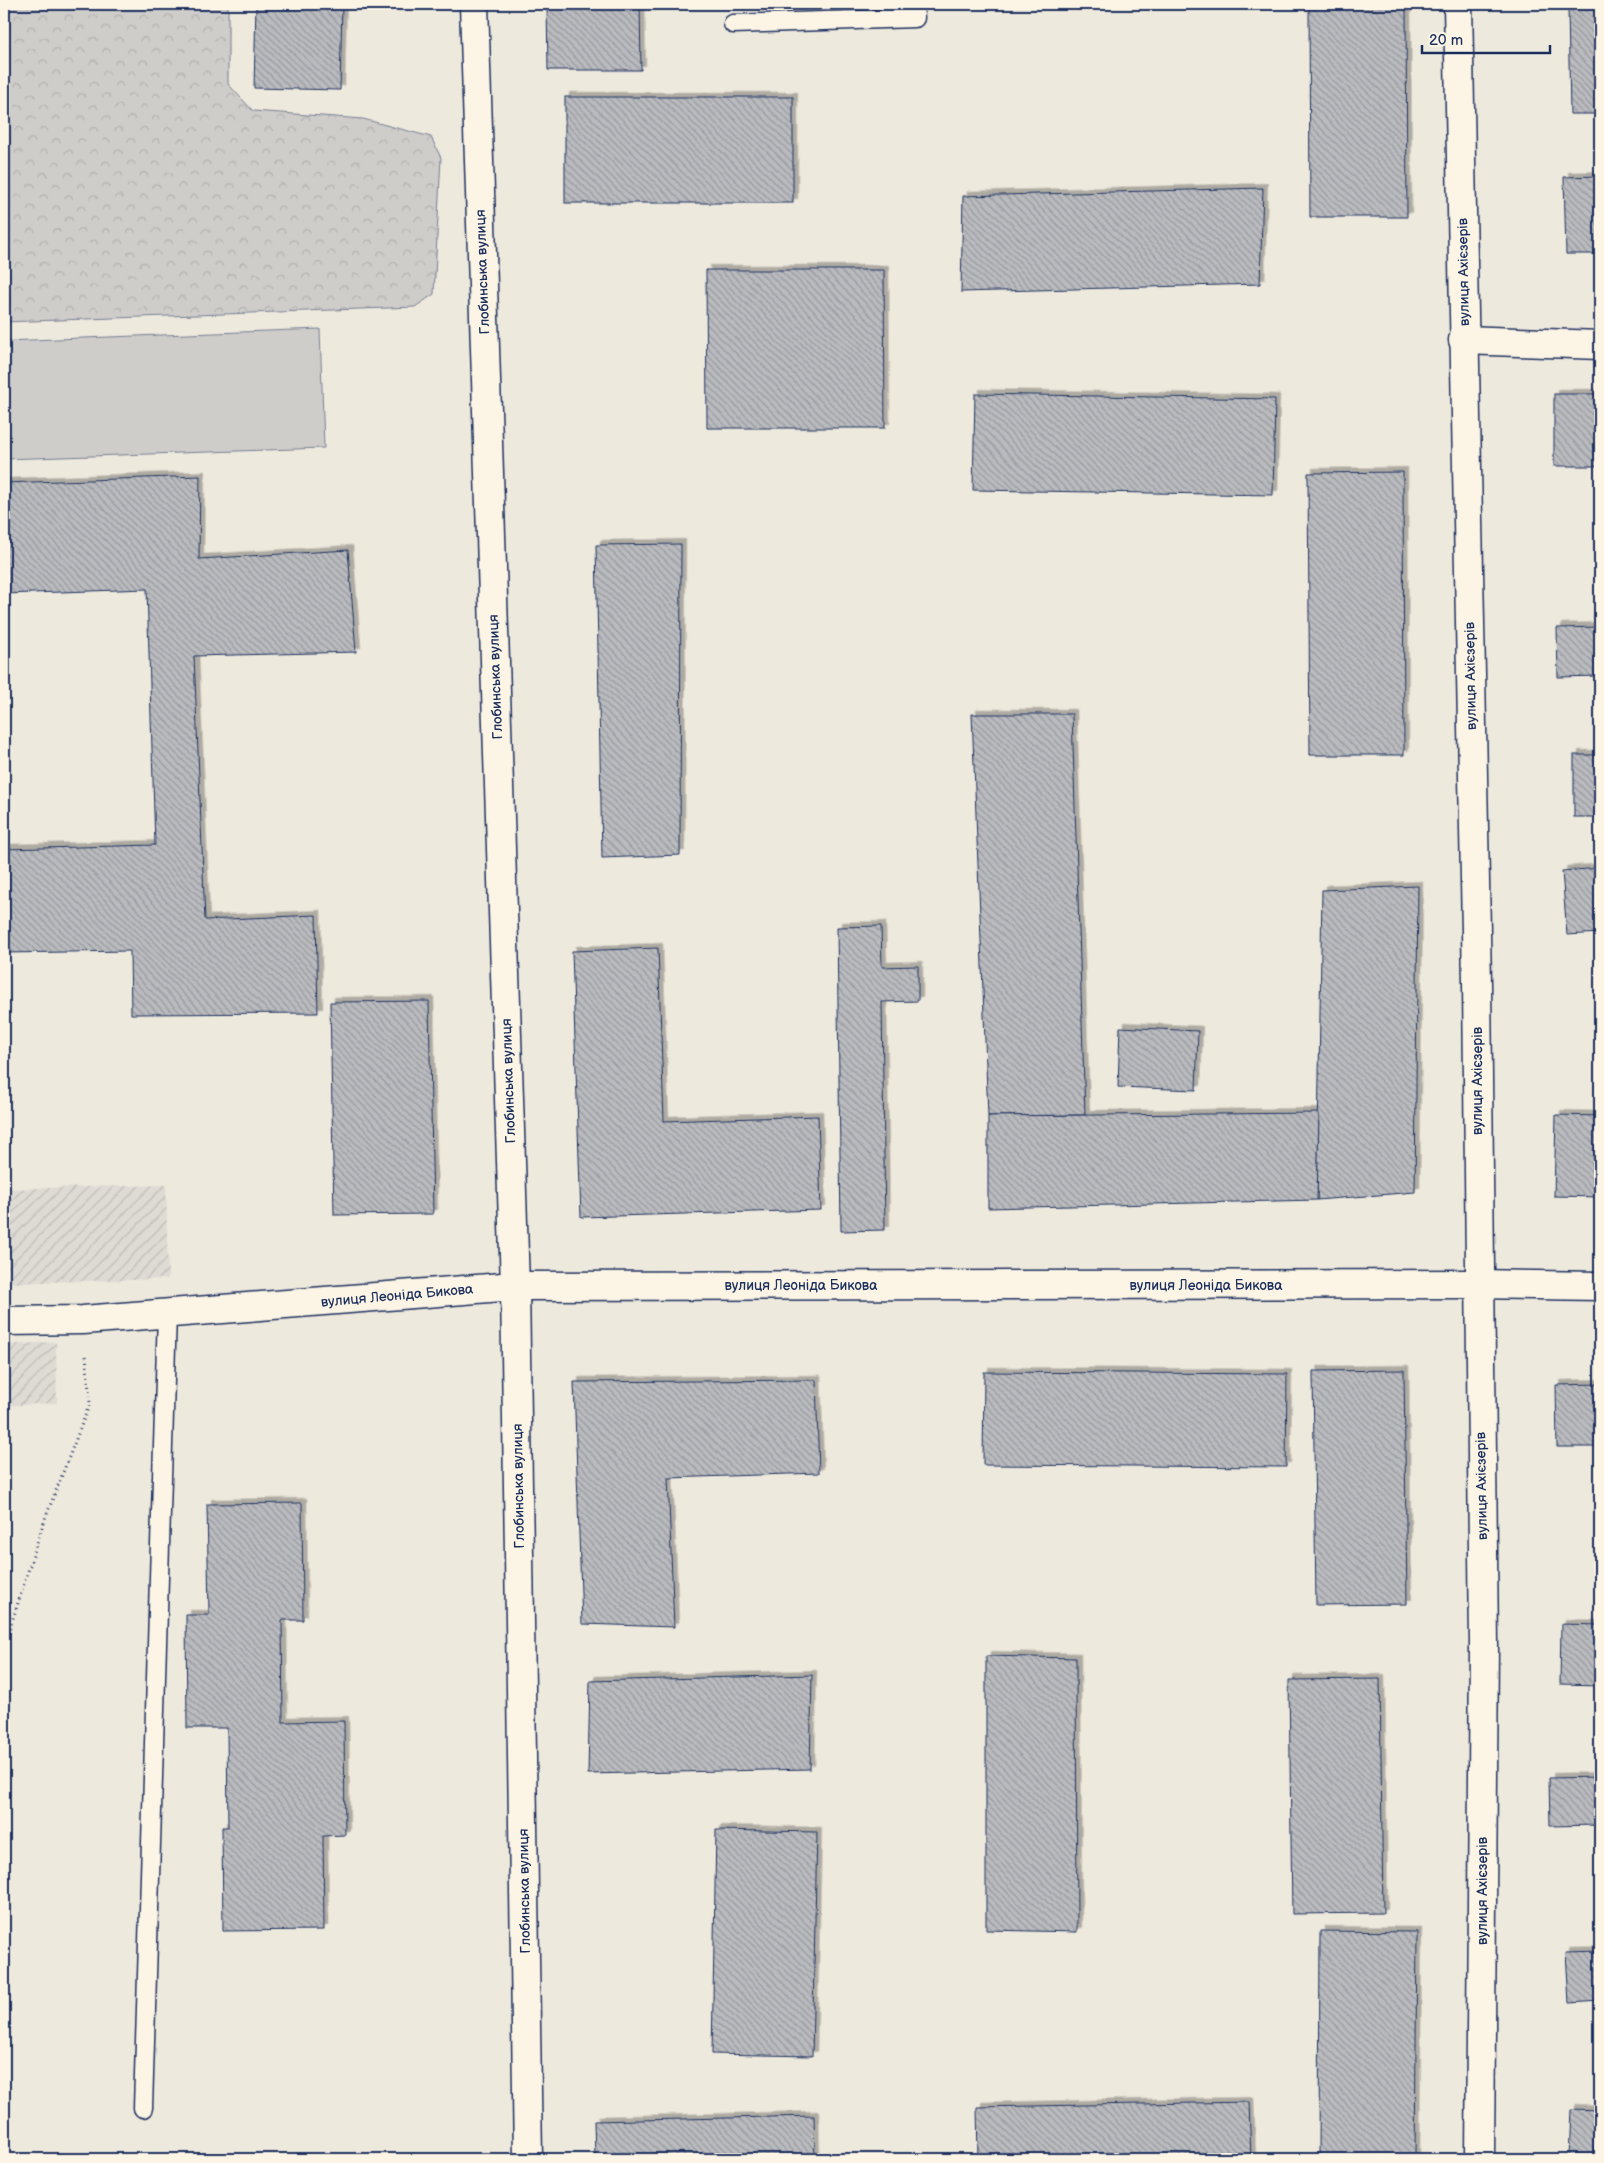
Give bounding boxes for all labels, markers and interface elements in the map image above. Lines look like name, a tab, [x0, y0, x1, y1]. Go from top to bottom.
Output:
scale bar	[1422, 22, 1549, 54]
text: 20 m	[1429, 31, 1463, 50]
street label: Глобинська вулиця	[472, 209, 493, 335]
street label: вулиця Ахієзерів	[1454, 217, 1473, 326]
street label: Глобинська вулиця	[485, 614, 506, 740]
street label: вулиця Ахієзерів	[1461, 621, 1480, 730]
street label: Глобинська вулиця	[498, 1018, 519, 1144]
street label: вулиця Ахієзерів	[1469, 1026, 1486, 1135]
street label: вулиця Леоніда Бикова	[725, 1277, 878, 1294]
street label: вулиця Леоніда Бикова	[1130, 1277, 1283, 1294]
street label: вулиця Леоніда Бикова	[320, 1280, 475, 1311]
street label: Глобинська вулиця	[509, 1423, 528, 1549]
street label: вулиця Ахієзерів	[1472, 1431, 1491, 1540]
street label: Глобинська вулиця	[515, 1828, 534, 1954]
street label: вулиця Ахієзерів	[1474, 1836, 1491, 1945]

